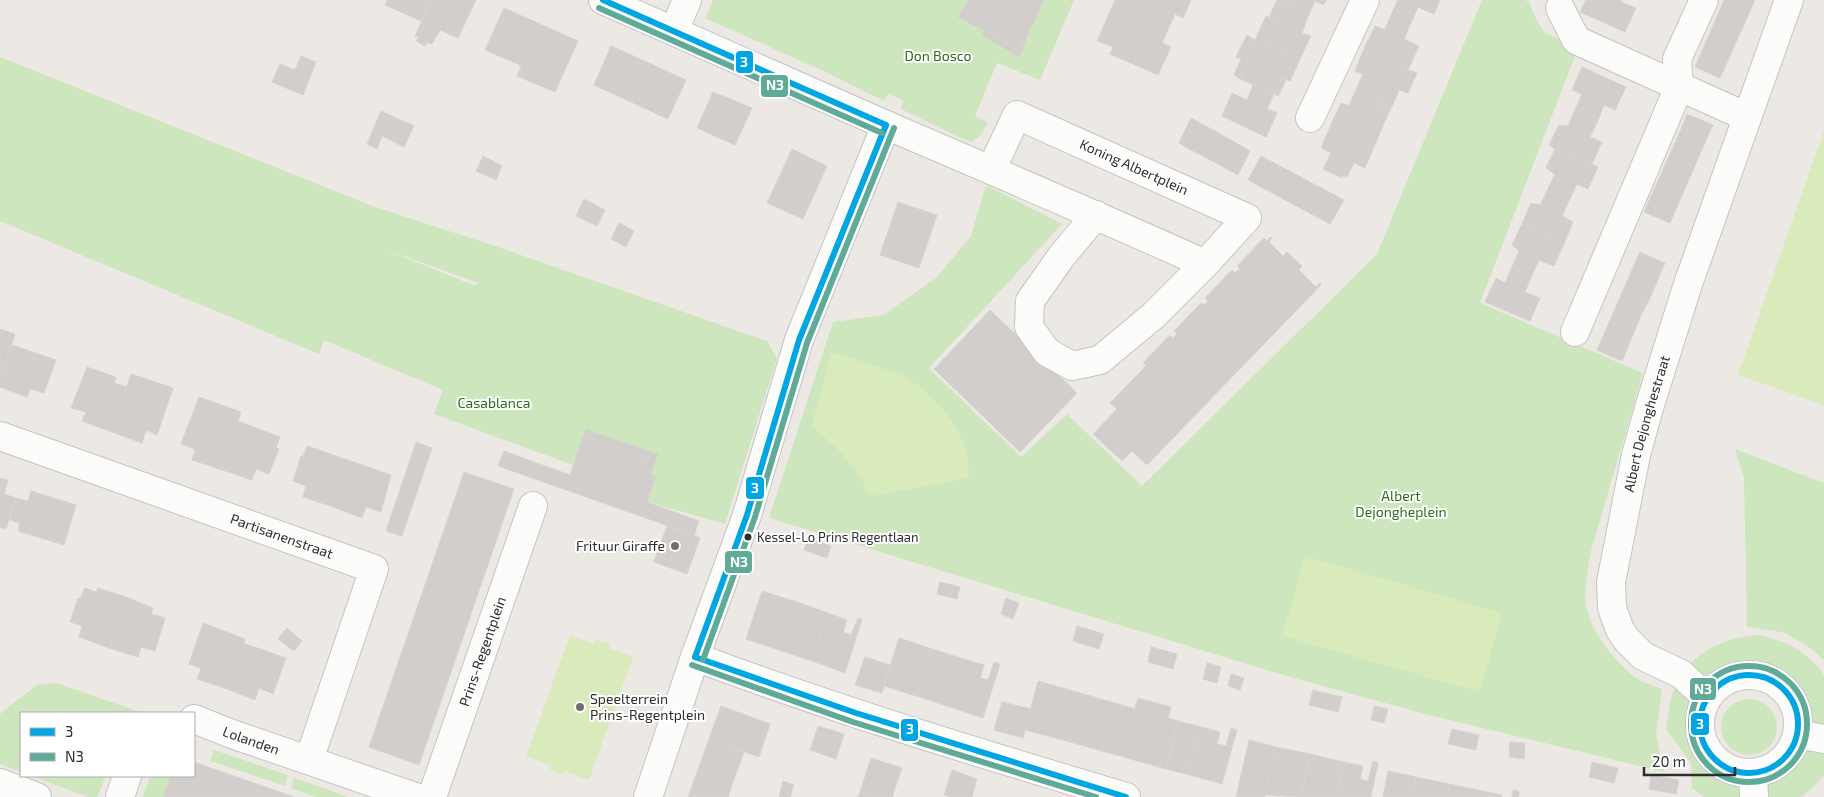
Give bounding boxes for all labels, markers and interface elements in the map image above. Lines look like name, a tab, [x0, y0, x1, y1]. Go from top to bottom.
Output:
park label: Don Bosco	[905, 47, 972, 64]
line badge: 3	[735, 50, 754, 74]
text: 3	[740, 53, 748, 70]
line badge: N3	[760, 74, 789, 98]
text: N3	[766, 76, 784, 93]
street label: Koning Albertplein	[1077, 135, 1191, 198]
street label: Albert Dejonghestraat	[1620, 353, 1673, 494]
park label: Casablanca	[458, 394, 530, 411]
line badge: 3	[745, 476, 765, 500]
text: 3	[751, 479, 759, 496]
park label: Albert Dejongheplein	[1355, 487, 1447, 520]
street label: Partisanenstraat	[228, 510, 336, 562]
place label: Kessel-Lo Prins Regentlaan	[757, 529, 919, 545]
marker: Kessel-Lo Prins Regentlaan	[743, 532, 753, 542]
place label: Frituur Giraffe	[576, 537, 665, 554]
marker: Frituur Giraffe	[669, 540, 681, 552]
line badge: N3	[724, 550, 753, 574]
text: N3	[730, 553, 748, 570]
street label: Prins-Regentplein	[455, 594, 509, 709]
line badge: N3	[1689, 677, 1717, 701]
text: N3	[1694, 680, 1712, 697]
place label: Speelterrein Prins-Regentplein	[590, 690, 705, 723]
marker: Speelterrein Prins-Regentplein	[574, 701, 586, 713]
legend	[20, 712, 195, 777]
line badge: 3	[1690, 712, 1710, 736]
text: 3	[1696, 715, 1704, 732]
line badge: 3	[900, 718, 919, 742]
text: 3	[906, 720, 914, 737]
text: 3	[65, 722, 73, 740]
street label: Lolanden	[220, 722, 282, 758]
scale bar	[1644, 744, 1735, 776]
text: N3	[65, 747, 84, 765]
text: 20 m	[1652, 752, 1686, 770]

